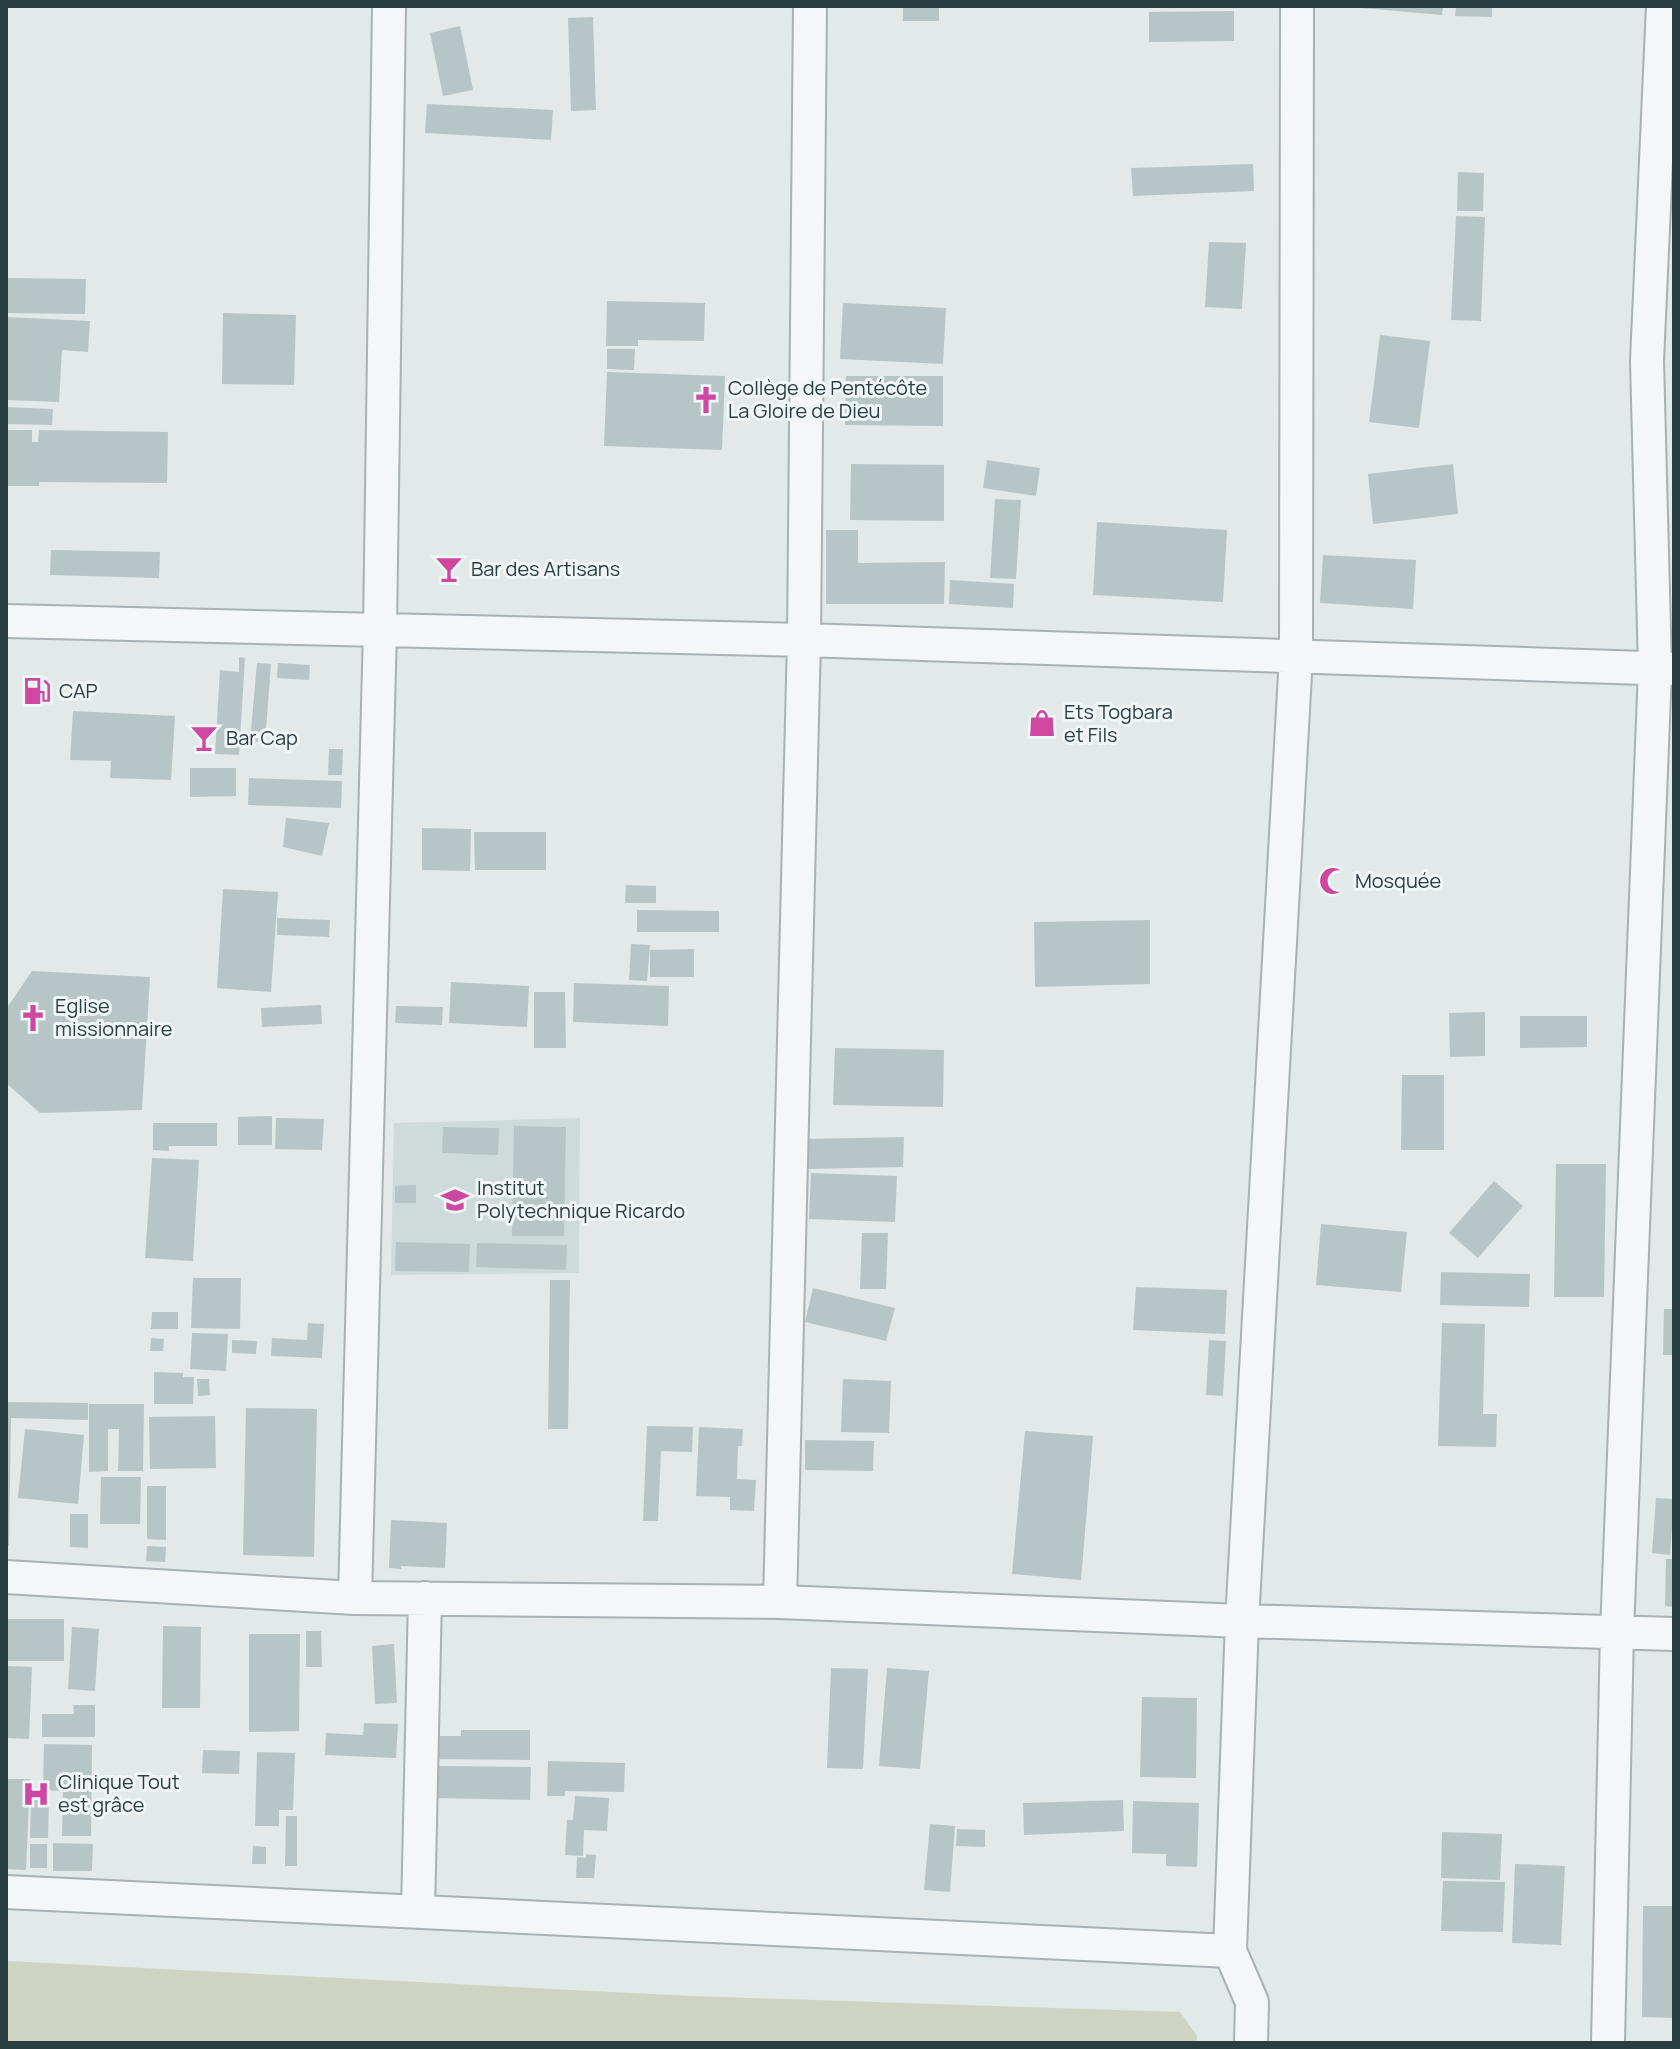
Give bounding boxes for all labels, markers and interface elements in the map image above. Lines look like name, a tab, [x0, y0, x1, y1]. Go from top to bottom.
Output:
place label: Collège de Pentécôte La Gloire de Dieu	[728, 374, 927, 424]
church icon: Collège de Pentécôte La Gloire de Dieu	[691, 385, 721, 415]
bar icon: Bar des Artisans	[434, 554, 464, 584]
place label: Bar des Artisans	[471, 555, 620, 582]
fuel station icon: CAP	[22, 676, 52, 706]
place label: CAP	[59, 677, 98, 704]
place label: Ets Togbara et Fils	[1064, 698, 1173, 748]
shop icon: Ets Togbara et Fils	[1027, 708, 1057, 738]
bar icon: Bar Cap	[189, 723, 219, 753]
place label: Bar Cap	[226, 724, 298, 751]
mosque icon: Mosquée	[1318, 866, 1348, 896]
place label: Mosquée	[1355, 867, 1441, 894]
place label: Eglise missionnaire	[55, 992, 172, 1042]
church icon: Eglise missionnaire	[18, 1003, 48, 1033]
place label: Institut Polytechnique Ricardo	[477, 1174, 685, 1224]
school or university icon: Institut Polytechnique Ricardo	[440, 1185, 470, 1215]
place label: Clinique Tout est grâce	[58, 1768, 180, 1818]
hospital icon: Clinique Tout est grâce	[21, 1779, 51, 1809]

